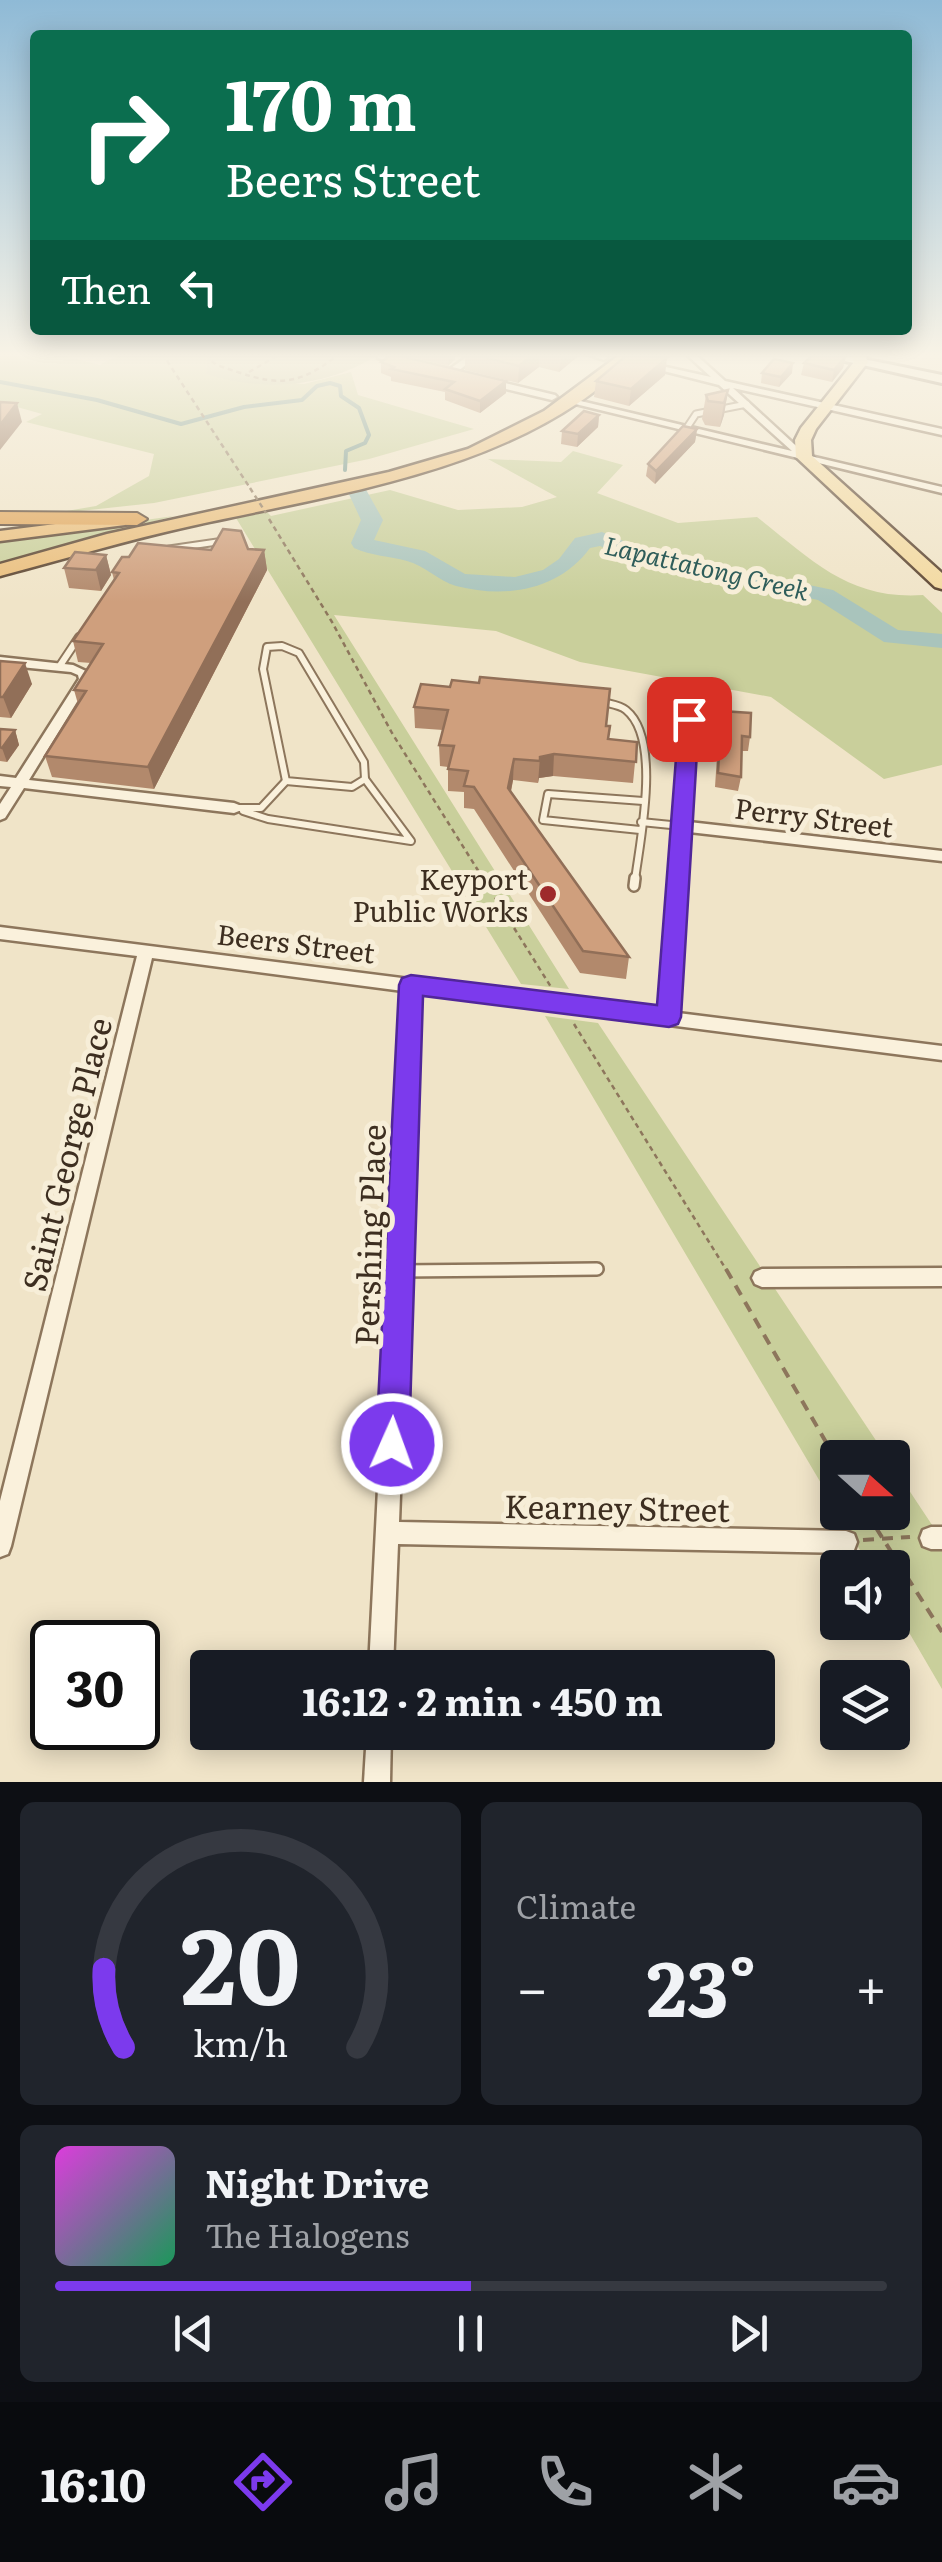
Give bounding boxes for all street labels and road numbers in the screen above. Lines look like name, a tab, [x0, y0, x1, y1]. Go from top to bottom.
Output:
street label: Perry Street	[732, 785, 896, 847]
street label: Beers Street	[215, 911, 378, 973]
street label: Saint George Place	[8, 1012, 122, 1296]
street label: Pershing Place	[340, 1123, 396, 1347]
street label: Kearney Street	[504, 1480, 730, 1532]

